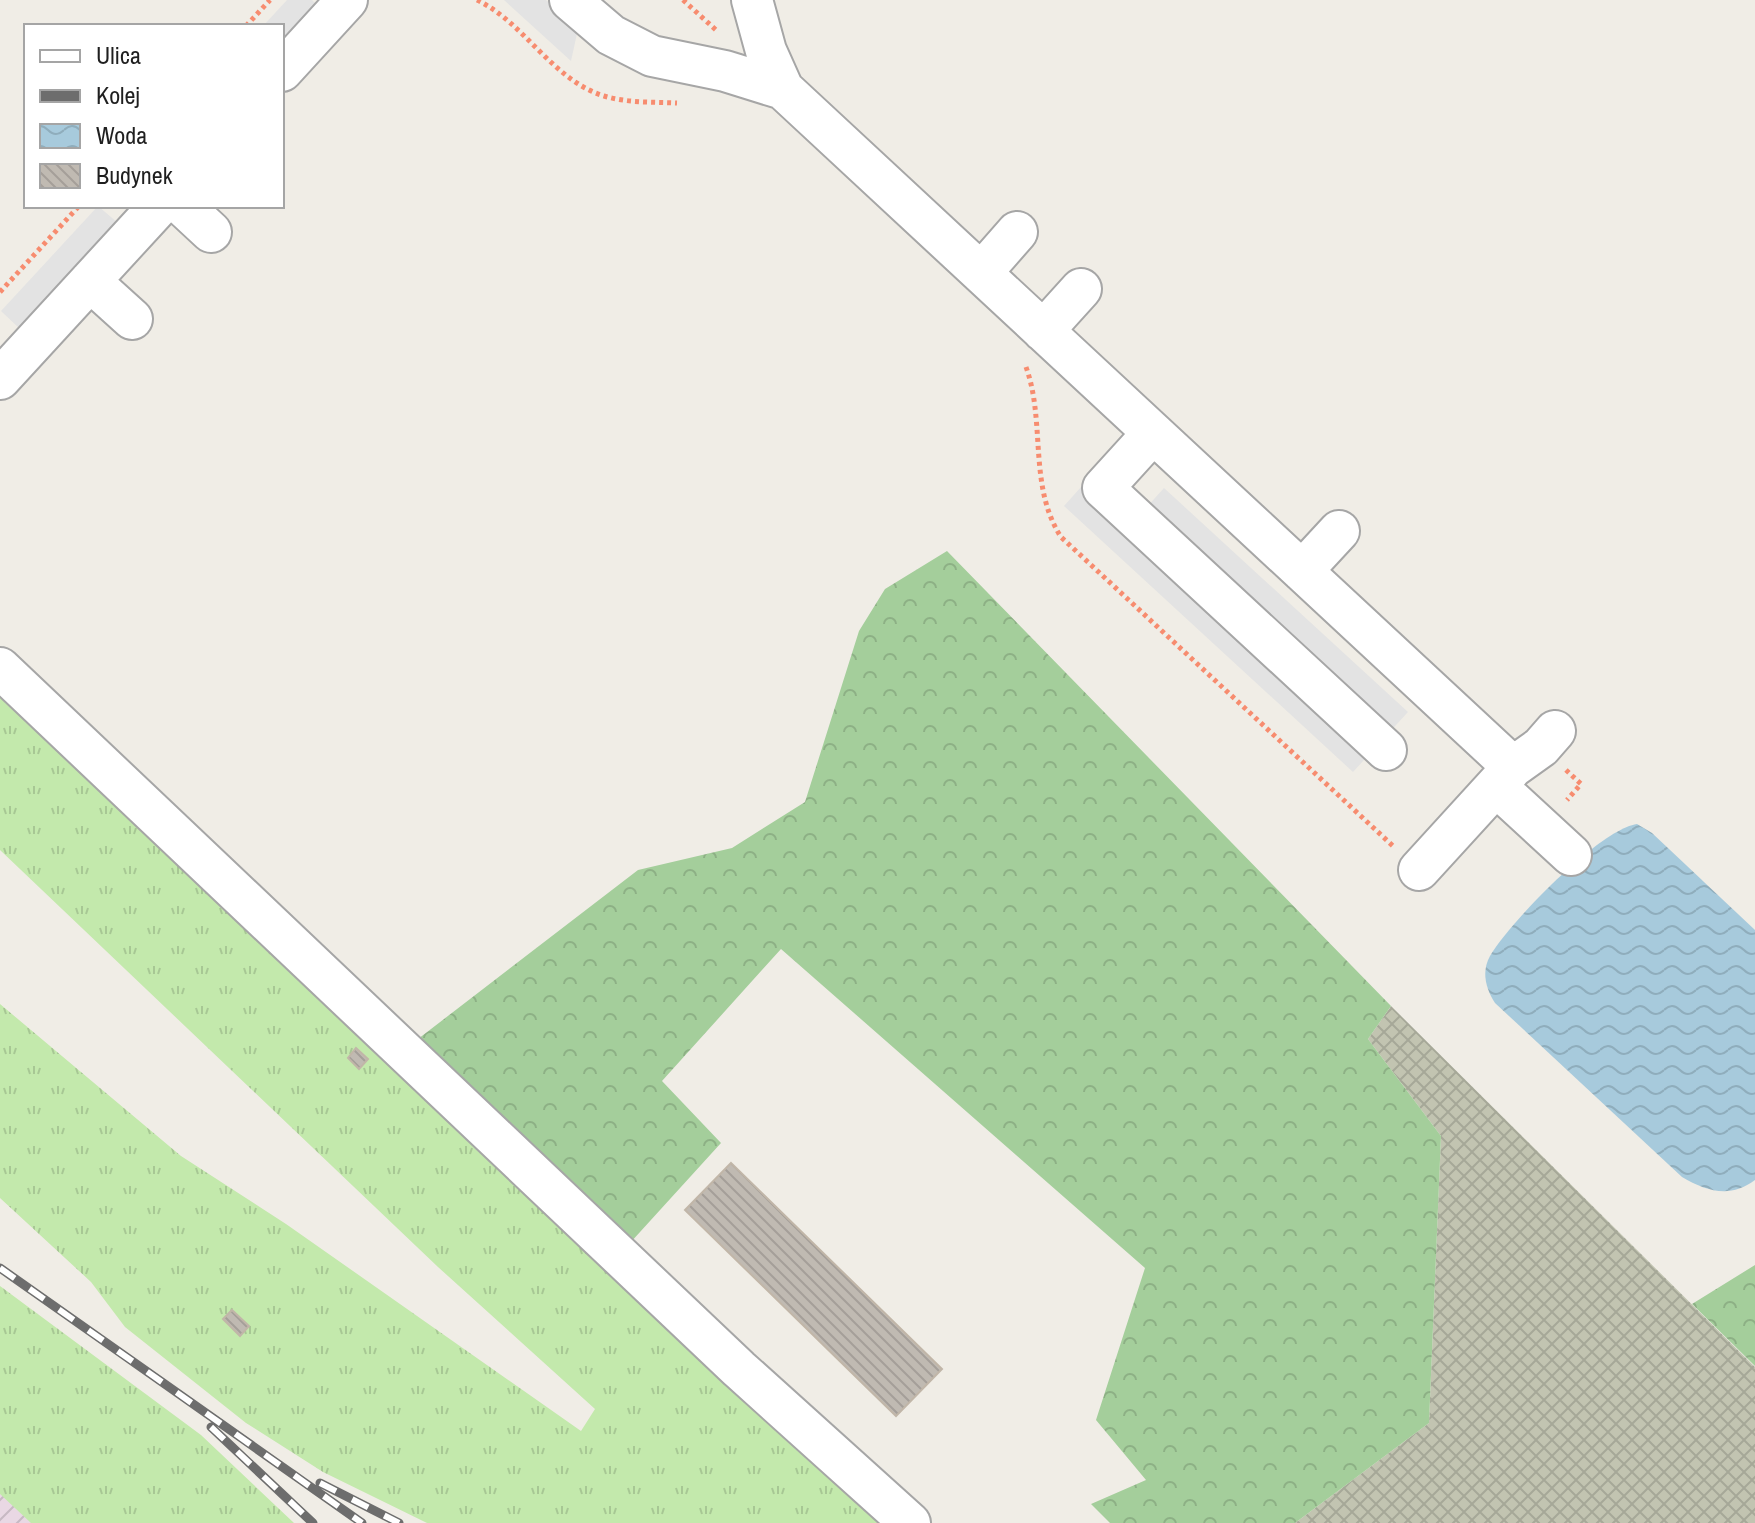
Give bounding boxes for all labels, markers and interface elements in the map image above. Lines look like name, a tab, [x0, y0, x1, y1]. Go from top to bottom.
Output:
legend	[24, 24, 284, 208]
text: Ulica	[96, 39, 141, 71]
text: Kolej	[96, 79, 140, 111]
text: Woda	[96, 119, 147, 151]
text: Budynek	[96, 159, 173, 191]

